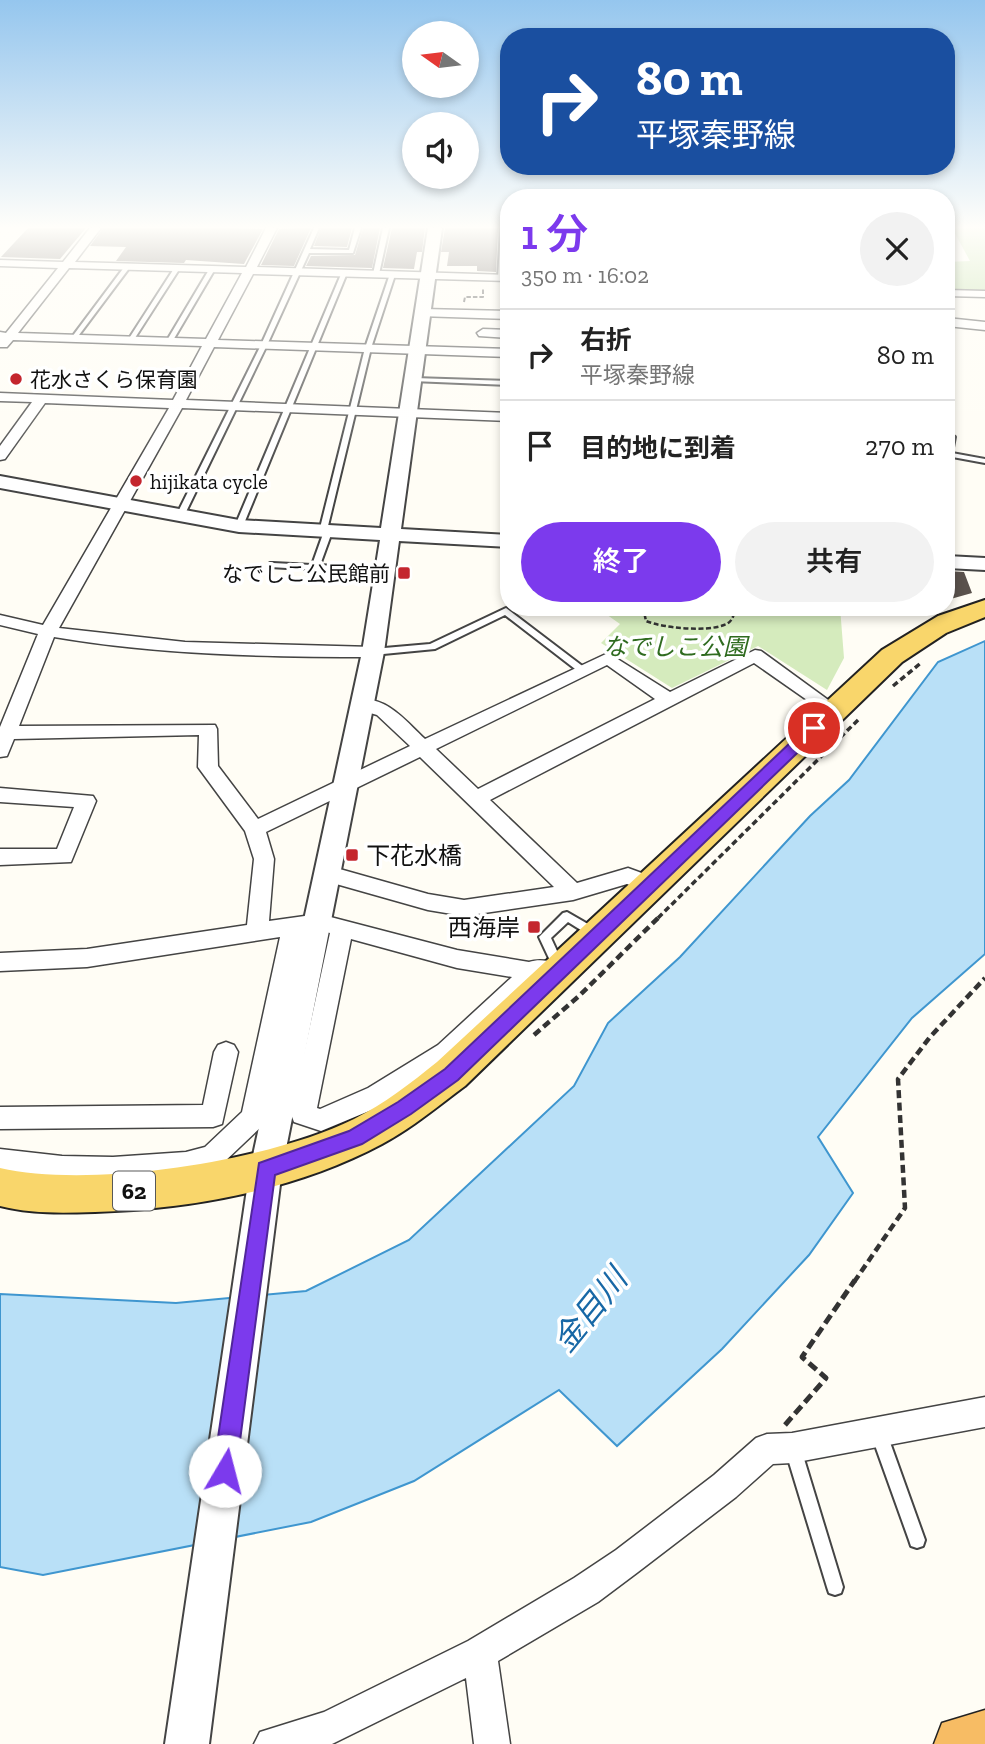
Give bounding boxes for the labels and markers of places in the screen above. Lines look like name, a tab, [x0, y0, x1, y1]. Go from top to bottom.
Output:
place label: 花水さくら保育園	[30, 367, 198, 392]
marker: 花水さくら保育園	[8, 371, 24, 387]
place label: hijikata cycle	[150, 469, 268, 495]
marker: hijikata cycle	[128, 473, 144, 489]
place label: なでしこ公民館前	[222, 561, 390, 586]
marker: なでしこ公民館前	[396, 565, 412, 581]
pin	[784, 698, 844, 758]
place label: 下花水橋	[366, 841, 462, 870]
marker: 下花水橋	[344, 847, 360, 863]
place label: 西海岸	[448, 913, 520, 942]
marker: 西海岸	[526, 919, 542, 935]

